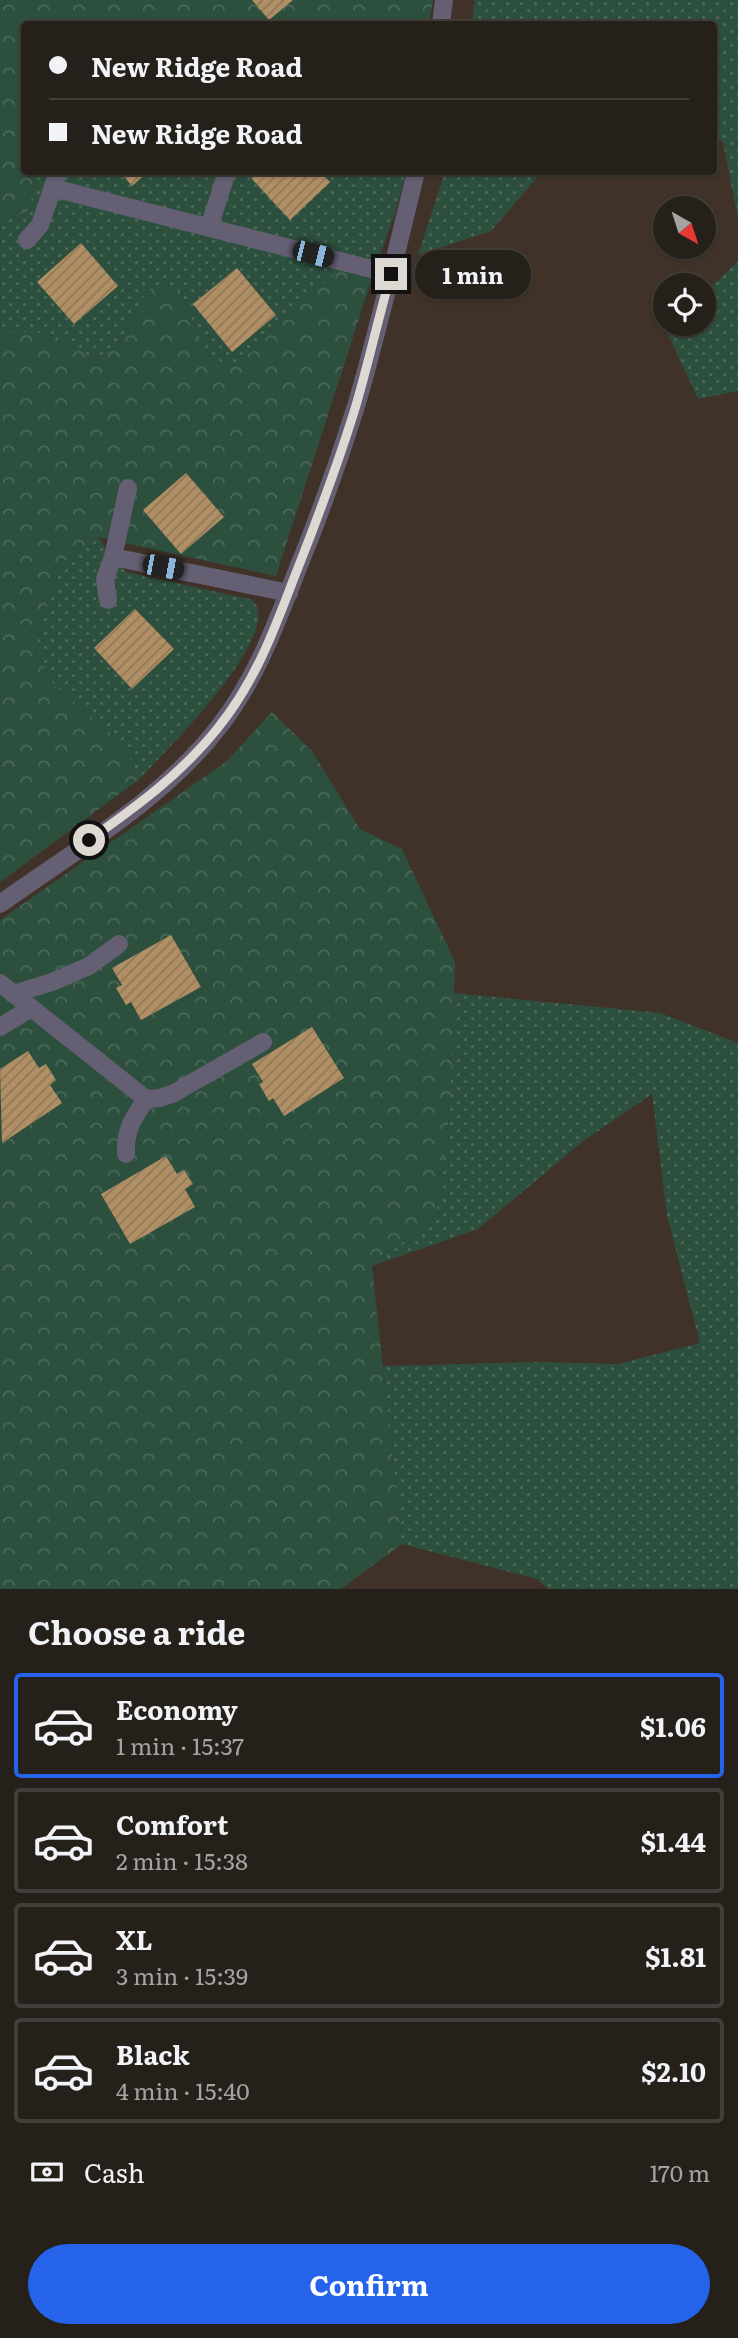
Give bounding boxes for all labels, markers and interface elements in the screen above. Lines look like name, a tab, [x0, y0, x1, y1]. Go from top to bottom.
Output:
text: New Ridge Road	[91, 46, 303, 85]
text: New Ridge Road	[91, 113, 303, 152]
north arrow	[653, 196, 716, 259]
map controls	[653, 196, 716, 336]
car	[291, 239, 336, 269]
callout: 1 min	[416, 250, 531, 298]
text: 1 min	[442, 257, 504, 291]
route end	[375, 258, 407, 290]
button: locate	[653, 273, 716, 336]
car	[141, 553, 186, 581]
route start	[73, 824, 105, 856]
text: Choose a ride	[28, 1607, 245, 1655]
text: Economy	[116, 1689, 238, 1728]
icon: car	[32, 1694, 95, 1757]
text: $1.06	[640, 1706, 706, 1745]
text: 1 min · 15:37	[116, 1728, 244, 1762]
text: Comfort	[116, 1804, 228, 1843]
icon: car	[32, 1809, 95, 1872]
text: $1.44	[641, 1821, 706, 1860]
text: 2 min · 15:38	[116, 1843, 248, 1877]
text: XL	[116, 1919, 153, 1958]
icon: car	[32, 1924, 95, 1987]
text: $1.81	[645, 1936, 706, 1975]
text: 3 min · 15:39	[116, 1958, 248, 1992]
text: Black	[116, 2034, 190, 2073]
icon: car	[32, 2039, 95, 2102]
text: $2.10	[641, 2051, 706, 2090]
text: 4 min · 15:40	[116, 2073, 250, 2107]
text: Cash	[84, 2152, 145, 2191]
icon: cash	[28, 2153, 66, 2191]
text: 170 m	[649, 2155, 710, 2189]
button: Confirm	[28, 2244, 710, 2324]

